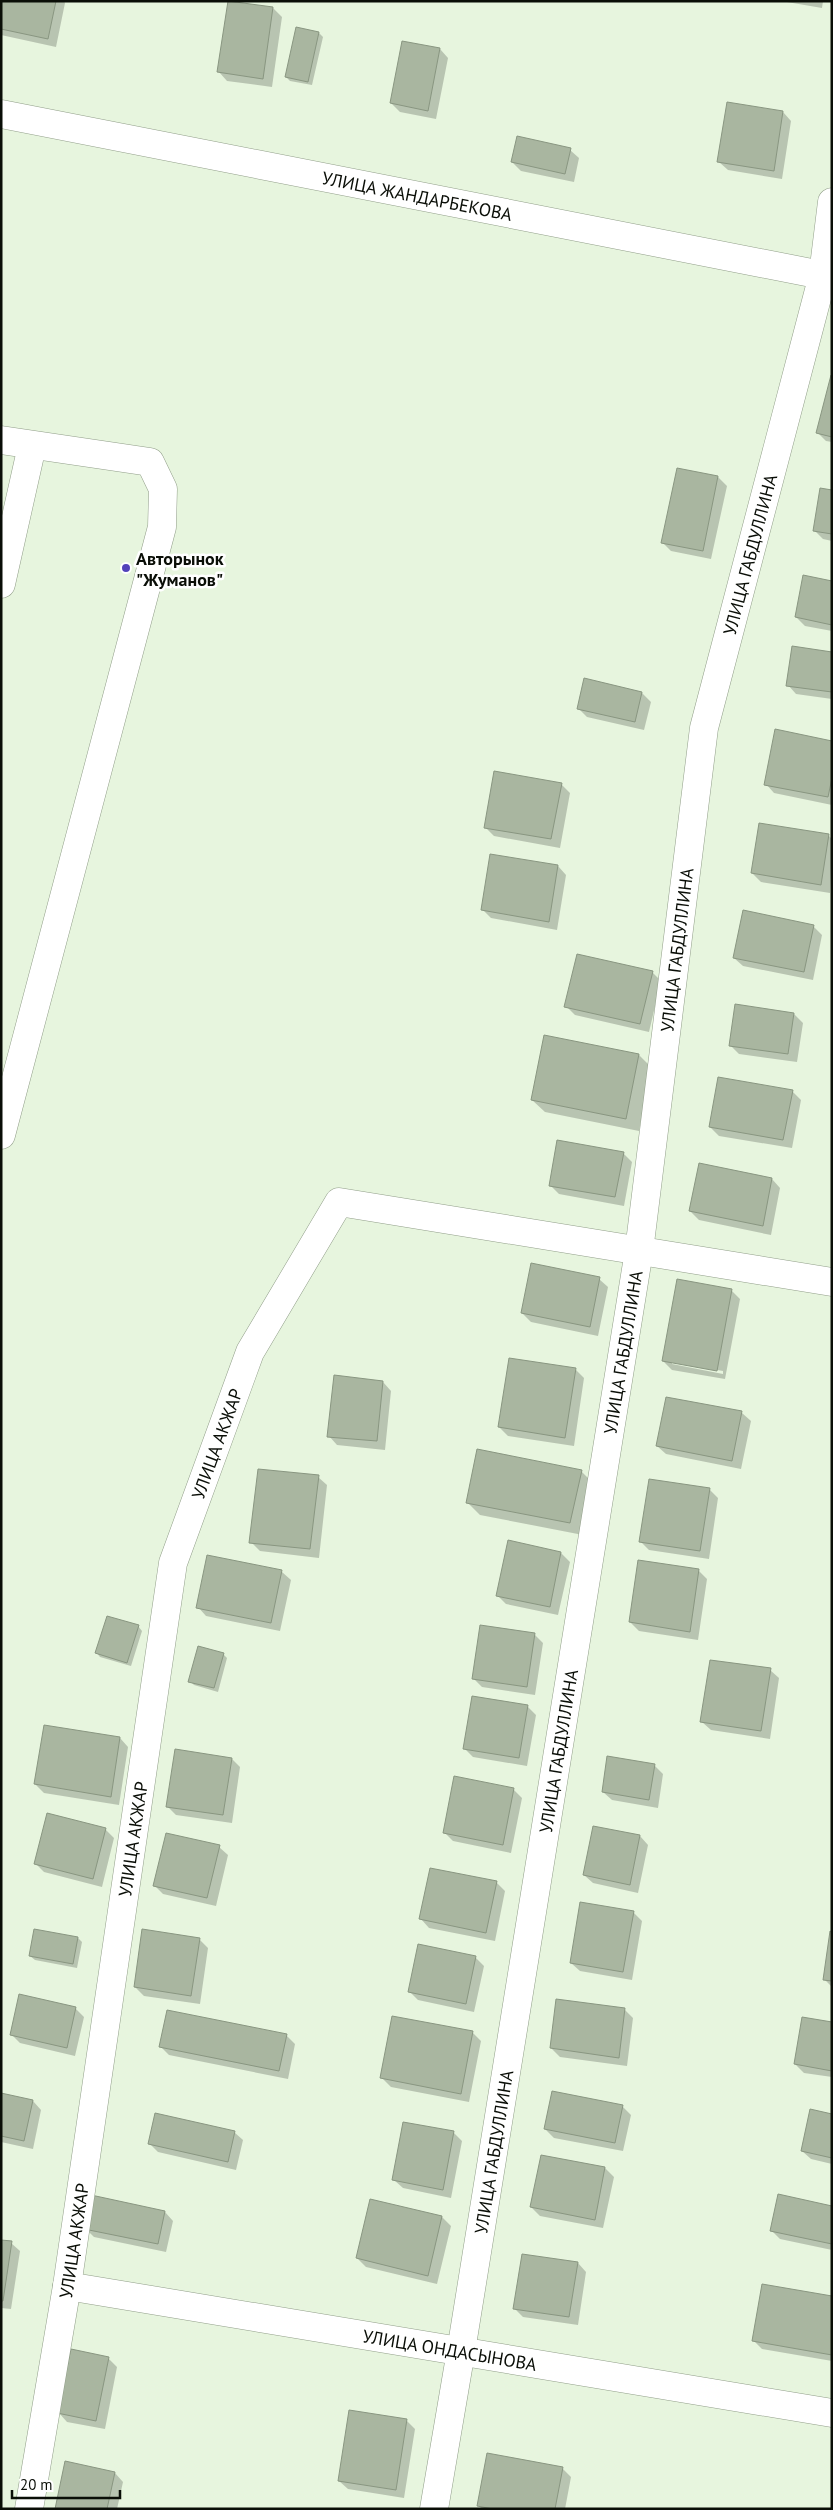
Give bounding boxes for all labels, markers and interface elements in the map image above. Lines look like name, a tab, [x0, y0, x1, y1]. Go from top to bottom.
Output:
street label: УЛИЦА ЖАНДАРБЕКОВА	[320, 166, 515, 226]
street label: УЛИЦА ГАБДУЛЛИНА	[717, 471, 782, 637]
place label: Авторынок "Жуманов"	[136, 547, 224, 591]
marker: Авторынок "Жуманов"	[120, 562, 132, 574]
street label: УЛИЦА ГАБДУЛЛИНА	[655, 866, 698, 1033]
street label: УЛИЦА ГАБДУЛЛИНА	[598, 1268, 647, 1436]
street label: УЛИЦА АКЖАР	[186, 1385, 247, 1502]
street label: УЛИЦА ГАБДУЛЛИНА	[534, 1667, 583, 1835]
street label: УЛИЦА АКЖАР	[113, 1780, 152, 1898]
street label: УЛИЦА ГАБДУЛЛИНА	[469, 2068, 518, 2235]
street label: УЛИЦА АКЖАР	[54, 2182, 93, 2300]
street label: УЛИЦА ОНДАСЫНОВА	[361, 2324, 539, 2375]
scale bar	[12, 2468, 120, 2500]
text: 20 m	[20, 2475, 53, 2494]

